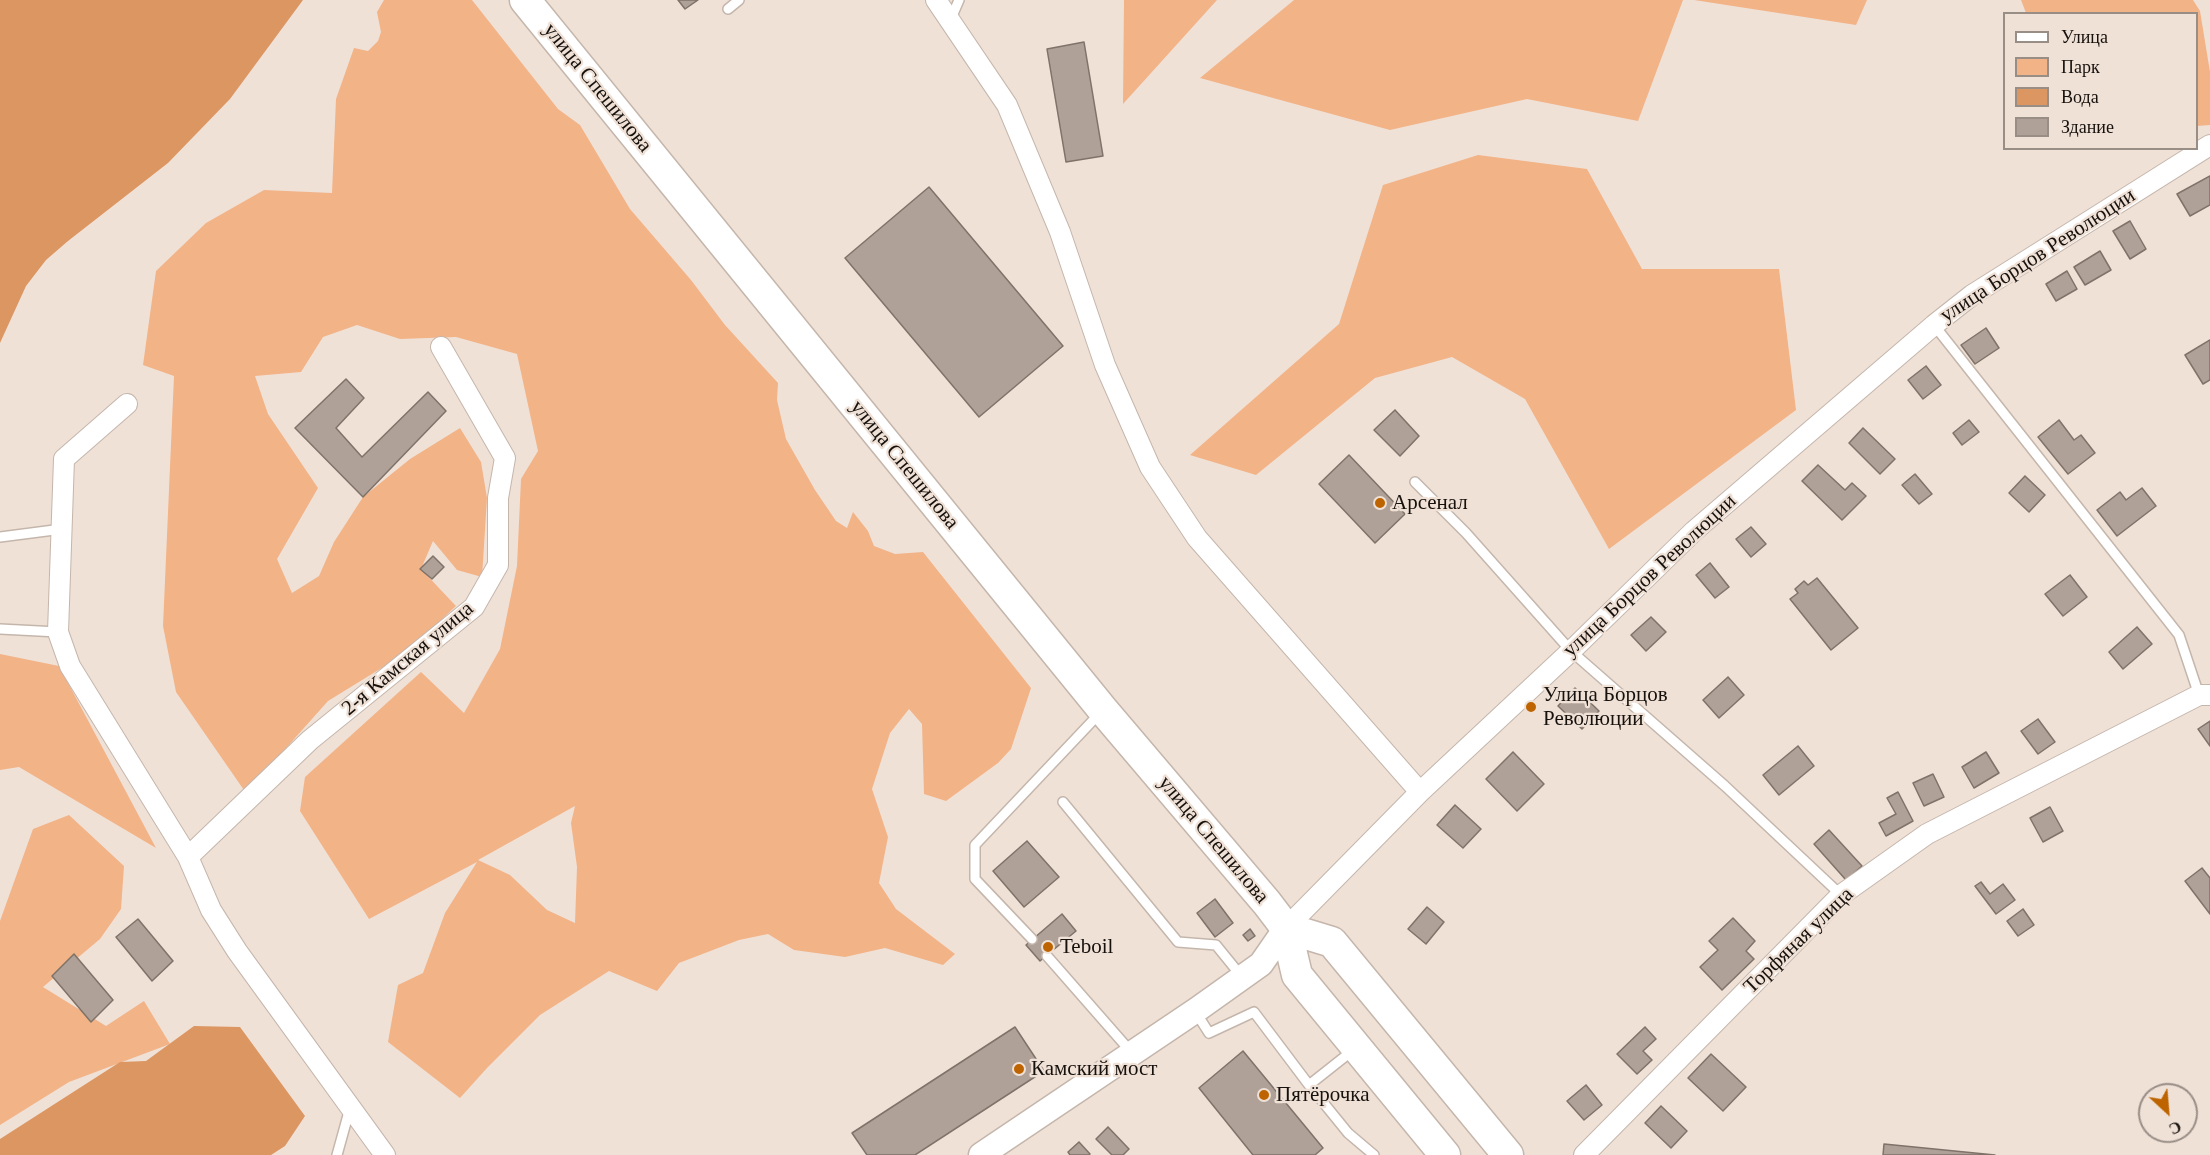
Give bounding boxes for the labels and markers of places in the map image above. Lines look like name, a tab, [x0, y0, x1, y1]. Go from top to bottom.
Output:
place label: Арсенал	[1392, 490, 1468, 516]
marker: Арсенал	[1373, 496, 1387, 510]
place label: Улица Борцов Революции	[1543, 682, 1668, 732]
marker: Улица Борцов Революции	[1524, 700, 1538, 714]
place label: Teboil	[1060, 934, 1113, 960]
marker: Teboil	[1041, 940, 1055, 954]
place label: Камский мост	[1031, 1056, 1157, 1082]
marker: Камский мост	[1012, 1062, 1026, 1076]
place label: Пятёрочка	[1276, 1082, 1370, 1108]
marker: Пятёрочка	[1257, 1088, 1271, 1102]

